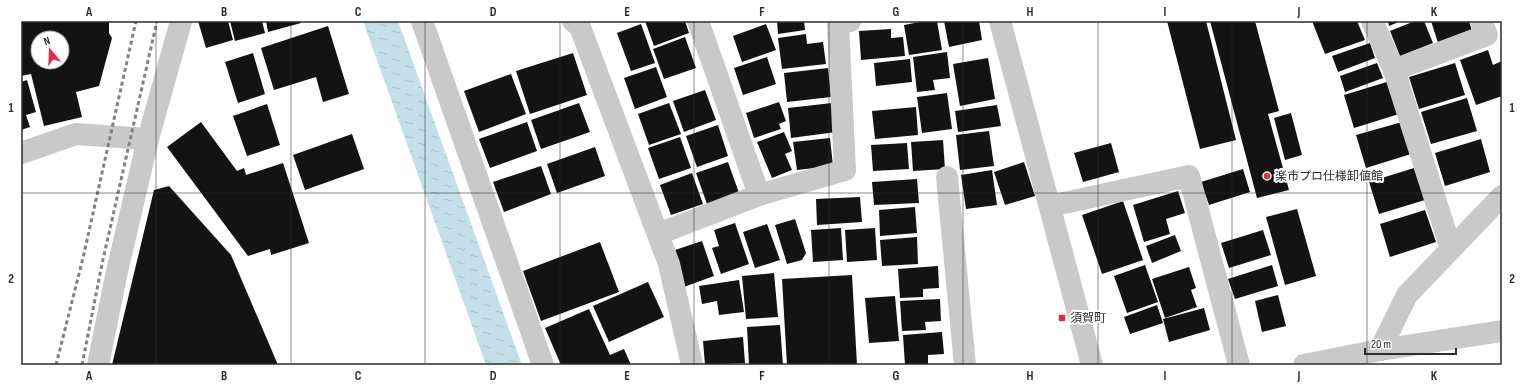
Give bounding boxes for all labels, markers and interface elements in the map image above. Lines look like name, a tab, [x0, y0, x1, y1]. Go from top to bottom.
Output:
text: A	[85, 4, 93, 20]
text: B	[221, 4, 227, 20]
text: C	[355, 4, 362, 20]
text: D	[490, 4, 497, 20]
text: E	[624, 4, 630, 20]
text: F	[759, 4, 765, 20]
text: G	[893, 4, 900, 20]
text: H	[1027, 4, 1034, 20]
text: I	[1164, 4, 1167, 20]
text: J	[1297, 4, 1301, 20]
text: K	[1431, 4, 1438, 20]
north arrow	[30, 30, 70, 70]
text: N	[42, 34, 52, 48]
text: 1	[8, 100, 14, 116]
text: 1	[1509, 100, 1515, 116]
place label: 楽市プロ仕様卸値館	[1275, 169, 1383, 184]
marker: 楽市プロ仕様卸値館	[1262, 171, 1272, 181]
text: 2	[8, 271, 14, 287]
text: 2	[1509, 271, 1515, 287]
place label: 須賀町	[1070, 311, 1106, 326]
marker: 須賀町	[1057, 313, 1067, 323]
scale bar	[1365, 330, 1456, 356]
text: 20 m	[1371, 337, 1391, 352]
text: A	[85, 368, 93, 384]
text: B	[221, 368, 227, 384]
text: C	[355, 368, 362, 384]
text: D	[490, 368, 497, 384]
text: E	[624, 368, 630, 384]
text: F	[759, 368, 765, 384]
text: G	[893, 368, 900, 384]
text: H	[1027, 368, 1034, 384]
text: I	[1164, 368, 1167, 384]
text: J	[1297, 368, 1301, 384]
text: K	[1431, 368, 1438, 384]

